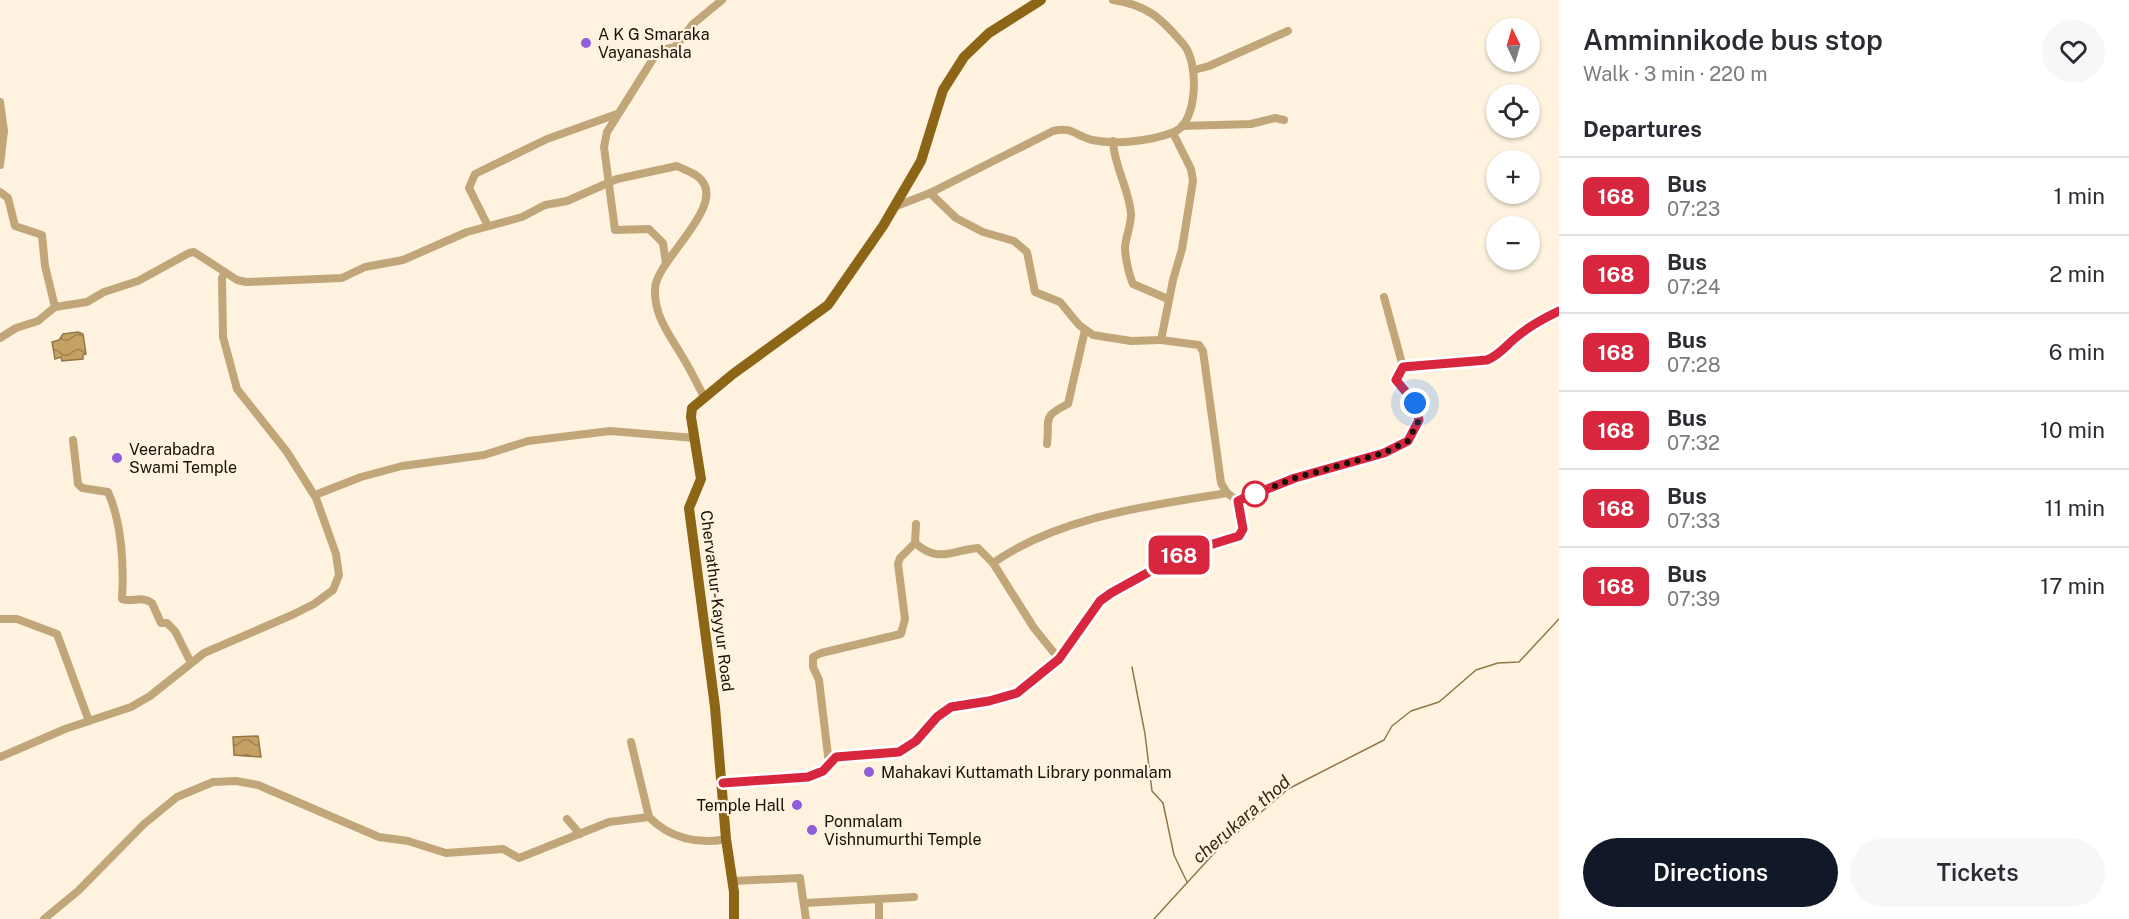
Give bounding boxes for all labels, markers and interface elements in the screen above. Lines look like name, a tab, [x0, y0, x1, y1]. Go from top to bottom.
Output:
north arrow	[1486, 18, 1540, 72]
map controls	[1486, 18, 1540, 270]
button: heart	[2042, 20, 2105, 83]
text: Amminnikode bus stop	[1583, 23, 1883, 56]
place label: A K G Smaraka Vayanashala	[598, 25, 709, 62]
marker: A K G Smaraka Vayanashala	[579, 36, 593, 50]
text: Walk · 3 min · 220 m	[1583, 62, 1767, 86]
button: locate	[1486, 84, 1540, 138]
text: Departures	[1583, 116, 1702, 142]
button: +	[1486, 150, 1540, 204]
text: Bus	[1667, 171, 1707, 197]
text: 1 min	[2053, 183, 2105, 209]
text: 168	[1598, 184, 1634, 209]
text: 07:23	[1667, 197, 1720, 221]
button: −	[1486, 216, 1540, 270]
text: Bus	[1667, 249, 1707, 275]
text: 2 min	[2049, 261, 2105, 287]
text: 168	[1598, 262, 1634, 287]
text: 07:24	[1667, 275, 1720, 299]
text: Bus	[1667, 327, 1707, 353]
text: 6 min	[2049, 339, 2105, 365]
text: 168	[1598, 340, 1634, 365]
text: 07:28	[1667, 353, 1721, 377]
your location	[1400, 388, 1430, 418]
text: Bus	[1667, 405, 1707, 431]
text: 10 min	[2040, 417, 2105, 443]
text: 168	[1598, 418, 1634, 443]
text: 07:32	[1667, 431, 1720, 455]
place label: Veerabadra Swami Temple	[129, 440, 237, 477]
marker: Veerabadra Swami Temple	[110, 451, 124, 465]
unlabelled marker	[1242, 481, 1268, 507]
text: Bus	[1667, 483, 1707, 509]
text: 11 min	[2044, 495, 2105, 521]
text: 168	[1598, 496, 1634, 521]
street label: Chervathur-Kayyur Road	[696, 509, 738, 693]
text: 07:33	[1667, 509, 1720, 533]
line badge: 168	[1144, 536, 1214, 574]
text: 168	[1161, 543, 1197, 568]
text: Bus	[1667, 561, 1707, 587]
text: 17 min	[2040, 573, 2105, 599]
text: 168	[1598, 574, 1634, 599]
text: 07:39	[1667, 587, 1720, 611]
place label: Mahakavi Kuttamath Library ponmalam	[881, 763, 1172, 782]
marker: Mahakavi Kuttamath Library ponmalam	[862, 765, 876, 779]
water label: cherukara thod	[1188, 770, 1295, 867]
place label: Temple Hall	[696, 796, 785, 815]
marker: Temple Hall	[790, 798, 804, 812]
place label: Ponmalam Vishnumurthi Temple	[824, 812, 982, 849]
marker: Ponmalam Vishnumurthi Temple	[805, 823, 819, 837]
button: Directions	[1583, 838, 1838, 907]
button: Tickets	[1850, 838, 2105, 907]

